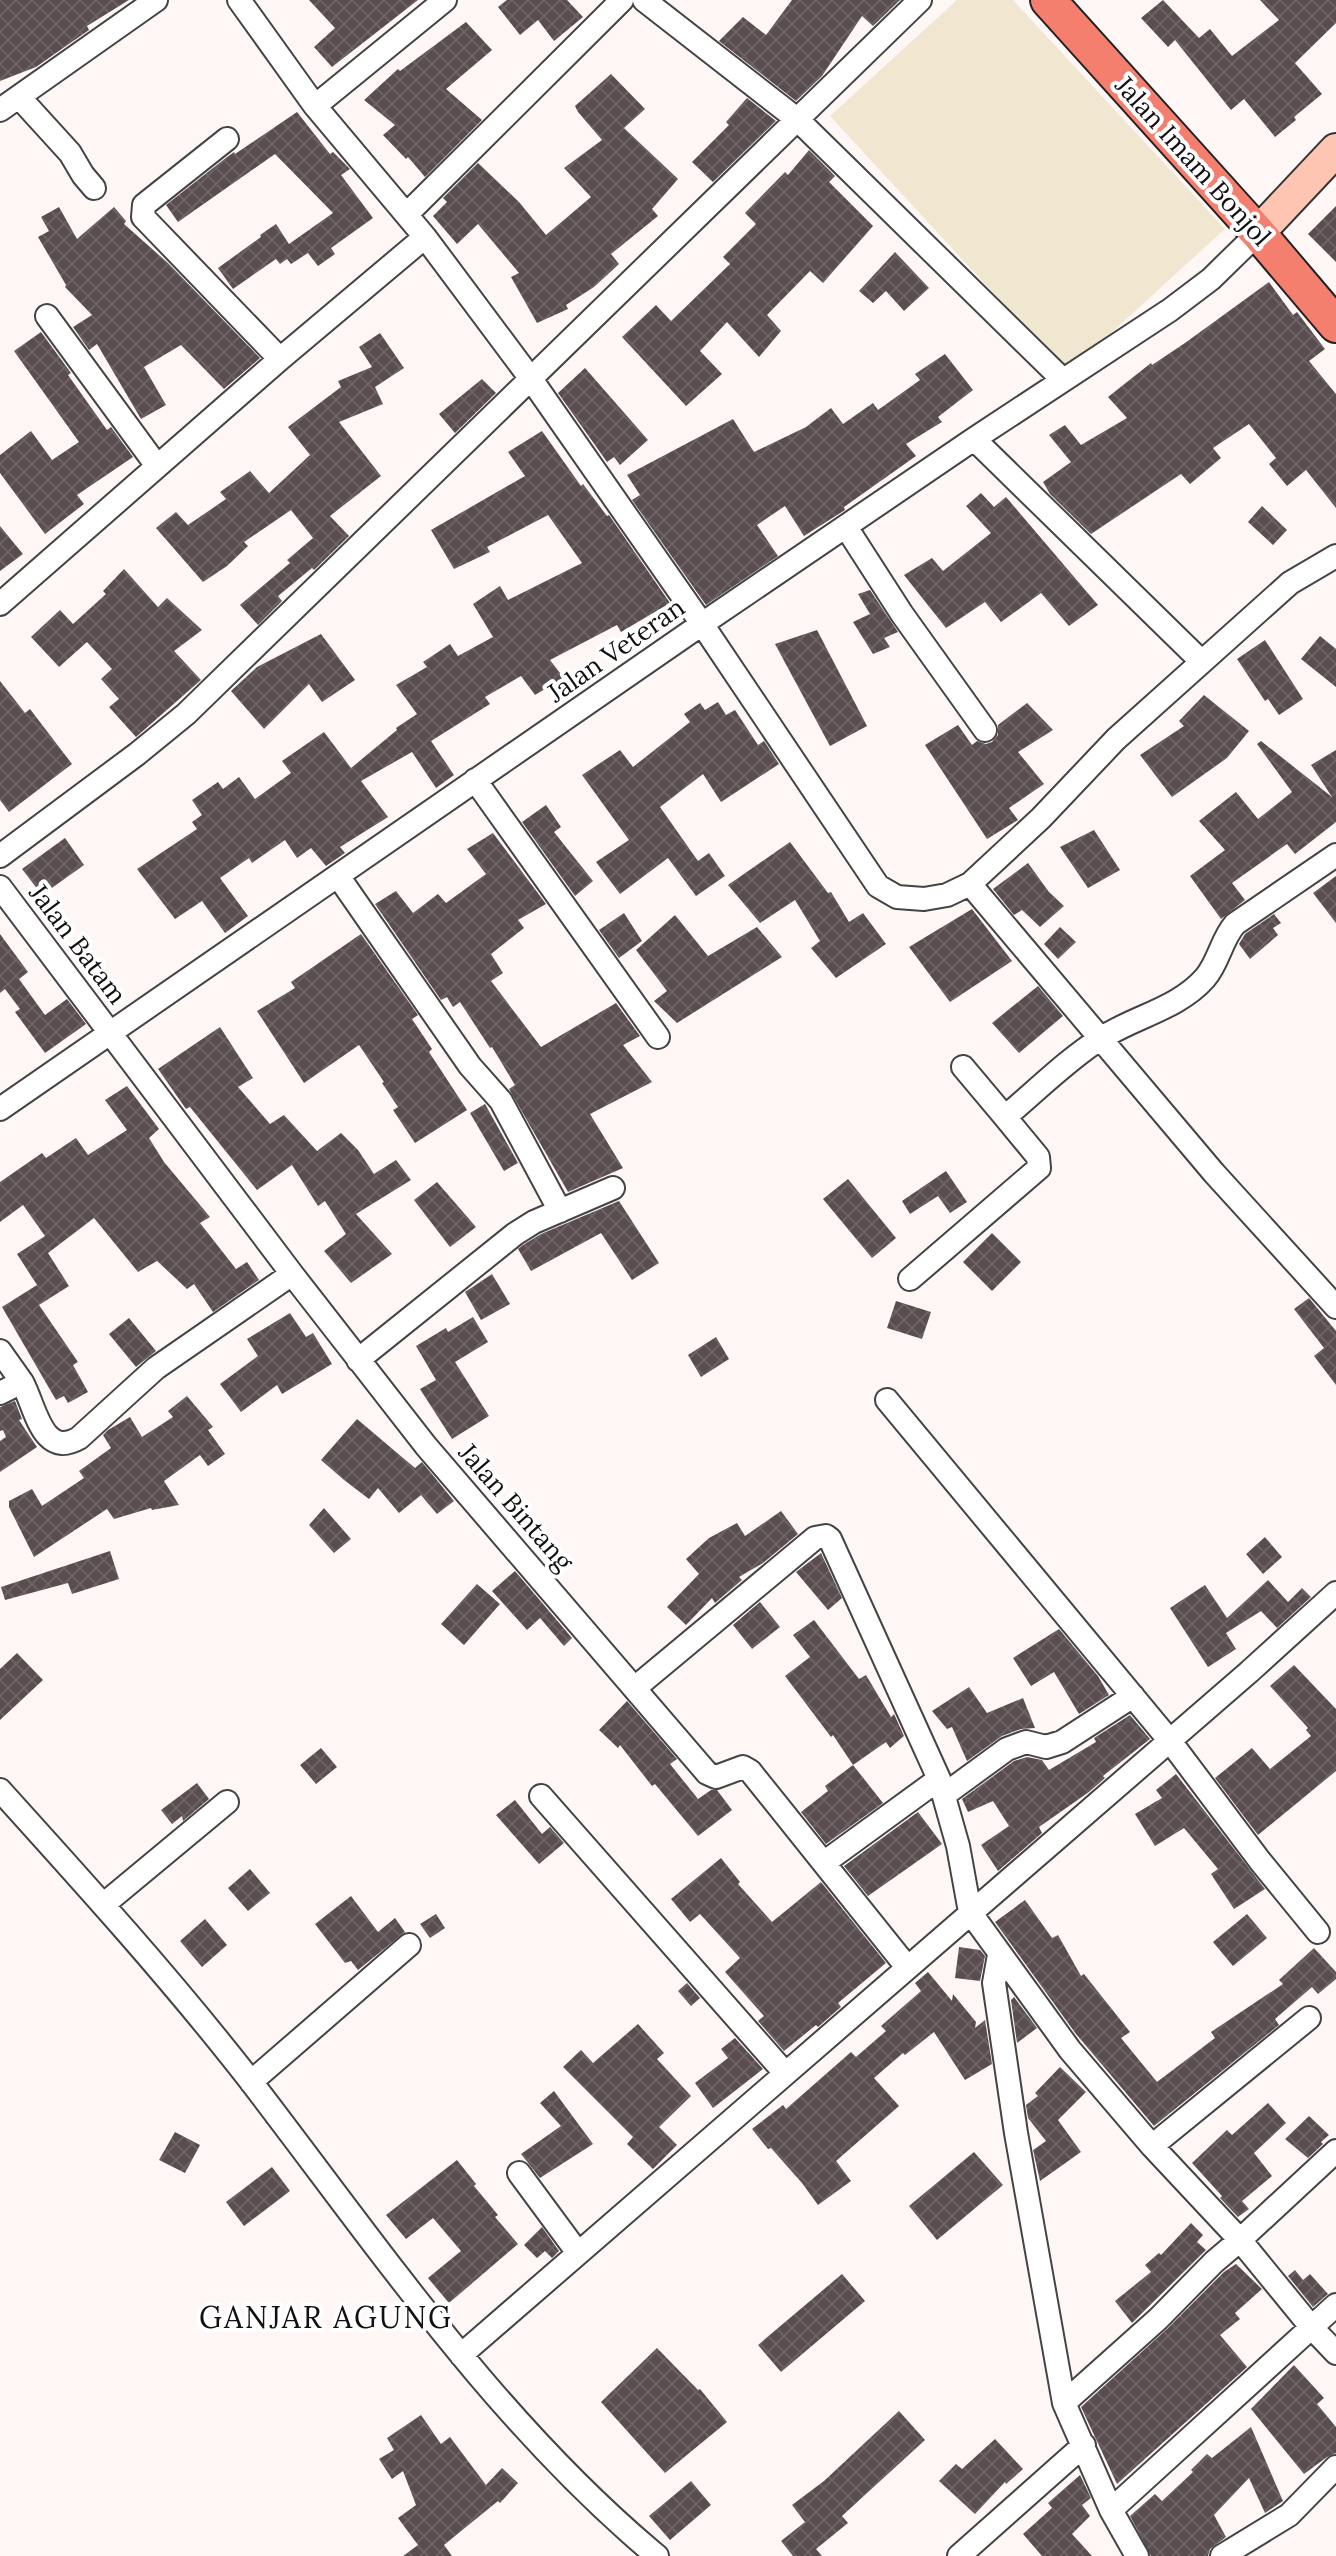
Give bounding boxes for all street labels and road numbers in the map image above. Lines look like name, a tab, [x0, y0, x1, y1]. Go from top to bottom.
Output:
street label: Jalan Imam Bonjol	[1108, 68, 1278, 252]
street label: Jalan Veteran	[540, 590, 691, 710]
street label: Jalan Batam	[22, 876, 134, 1010]
street label: Jalan Bintang	[451, 1435, 581, 1578]

